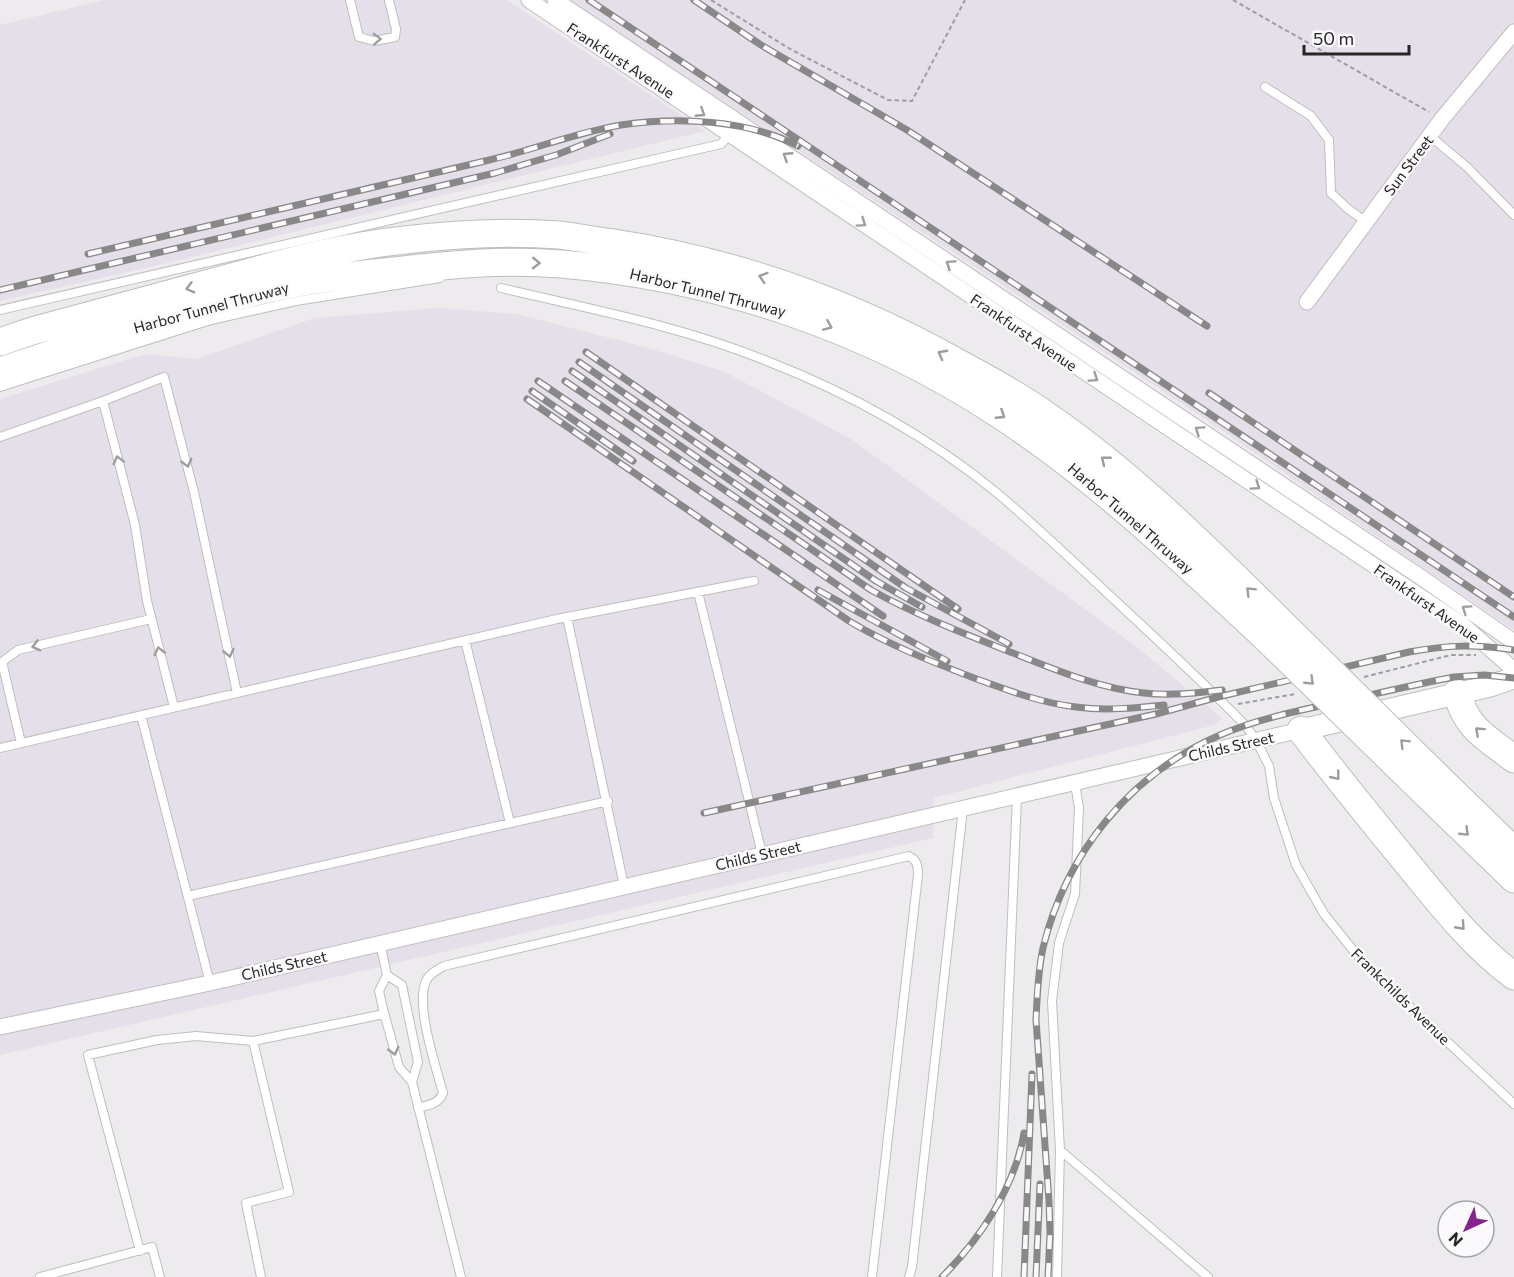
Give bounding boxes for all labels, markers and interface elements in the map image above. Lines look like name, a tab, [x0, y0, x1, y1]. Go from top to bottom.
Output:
scale bar	[1304, 18, 1409, 56]
street label: Frankfurst Avenue	[564, 19, 678, 102]
text: 50 m	[1313, 27, 1354, 49]
one-way arrow	[373, 33, 382, 45]
one-way arrow	[694, 106, 705, 117]
street label: Sun Street	[1379, 131, 1437, 199]
one-way arrow	[783, 152, 794, 163]
one-way arrow	[855, 216, 866, 227]
one-way arrow	[531, 257, 540, 270]
one-way arrow	[945, 260, 956, 271]
street label: Harbor Tunnel Thruway	[628, 264, 788, 320]
one-way arrow	[758, 272, 769, 284]
street label: Harbor Tunnel Thruway	[131, 278, 291, 336]
one-way arrow	[185, 281, 195, 294]
street label: Frankfurst Avenue	[967, 290, 1081, 374]
one-way arrow	[821, 319, 832, 331]
one-way arrow	[938, 350, 949, 361]
one-way arrow	[1087, 371, 1098, 382]
one-way arrow	[994, 408, 1005, 419]
one-way arrow	[1195, 426, 1206, 437]
one-way arrow	[113, 455, 125, 466]
one-way arrow	[1101, 457, 1112, 468]
one-way arrow	[179, 458, 192, 468]
street label: Harbor Tunnel Thruway	[1065, 459, 1198, 577]
one-way arrow	[1250, 479, 1260, 491]
street label: Frankfurst Avenue	[1371, 560, 1483, 646]
one-way arrow	[1246, 588, 1257, 599]
one-way arrow	[1462, 605, 1473, 616]
one-way arrow	[31, 638, 41, 651]
one-way arrow	[154, 646, 167, 656]
one-way arrow	[221, 648, 234, 658]
one-way arrow	[1304, 674, 1314, 685]
street label: Childs Street	[1186, 727, 1276, 765]
one-way arrow	[1475, 727, 1485, 738]
one-way arrow	[1401, 740, 1412, 751]
one-way arrow	[1328, 770, 1339, 781]
one-way arrow	[1458, 824, 1469, 835]
street label: Childs Street	[713, 836, 803, 874]
one-way arrow	[1454, 919, 1465, 930]
street label: Frankchilds Avenue	[1348, 944, 1454, 1048]
street label: Childs Street	[239, 946, 329, 984]
one-way arrow	[387, 1046, 400, 1056]
north arrow	[1436, 1199, 1496, 1259]
text: N	[1444, 1229, 1466, 1251]

